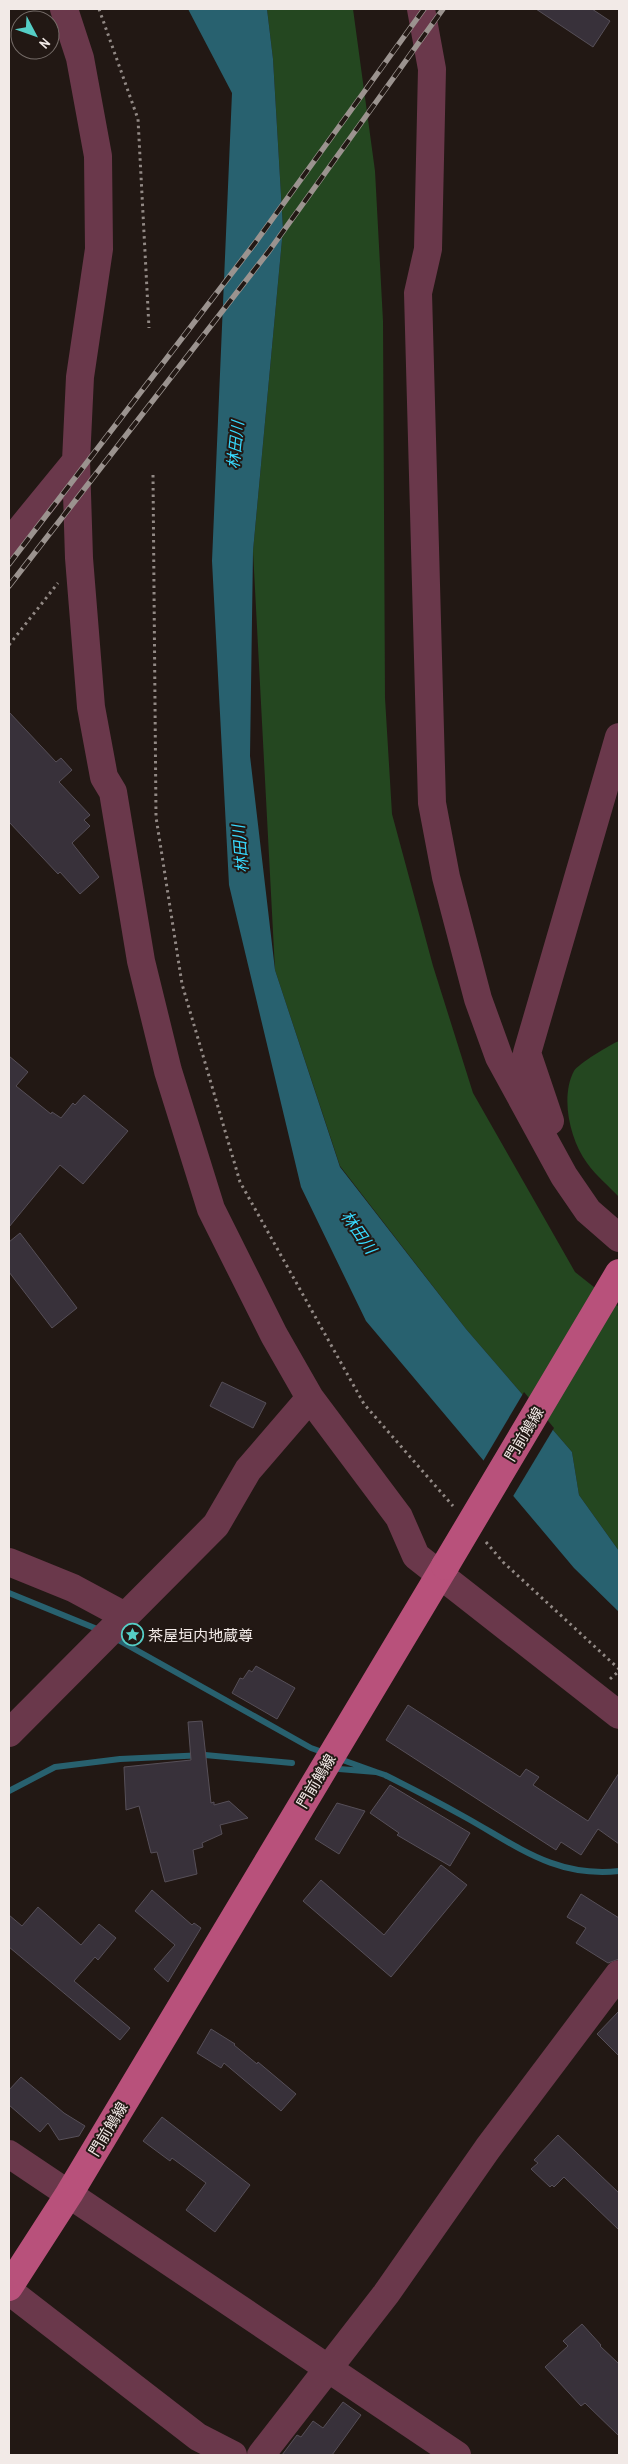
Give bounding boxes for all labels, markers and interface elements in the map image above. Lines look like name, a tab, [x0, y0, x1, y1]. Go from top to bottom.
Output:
north arrow	[10, 10, 60, 60]
text: N	[35, 34, 54, 53]
water label: 林田川	[222, 418, 249, 470]
water label: 林田川	[227, 822, 253, 874]
water label: 林田川	[336, 1206, 383, 1260]
street label: 門前鵤線	[500, 1403, 548, 1465]
place icon: 茶屋垣内地蔵尊	[120, 1623, 144, 1647]
place label: 茶屋垣内地蔵尊	[148, 1625, 253, 1646]
street label: 門前鵤線	[292, 1750, 340, 1812]
street label: 門前鵤線	[84, 2098, 132, 2160]

